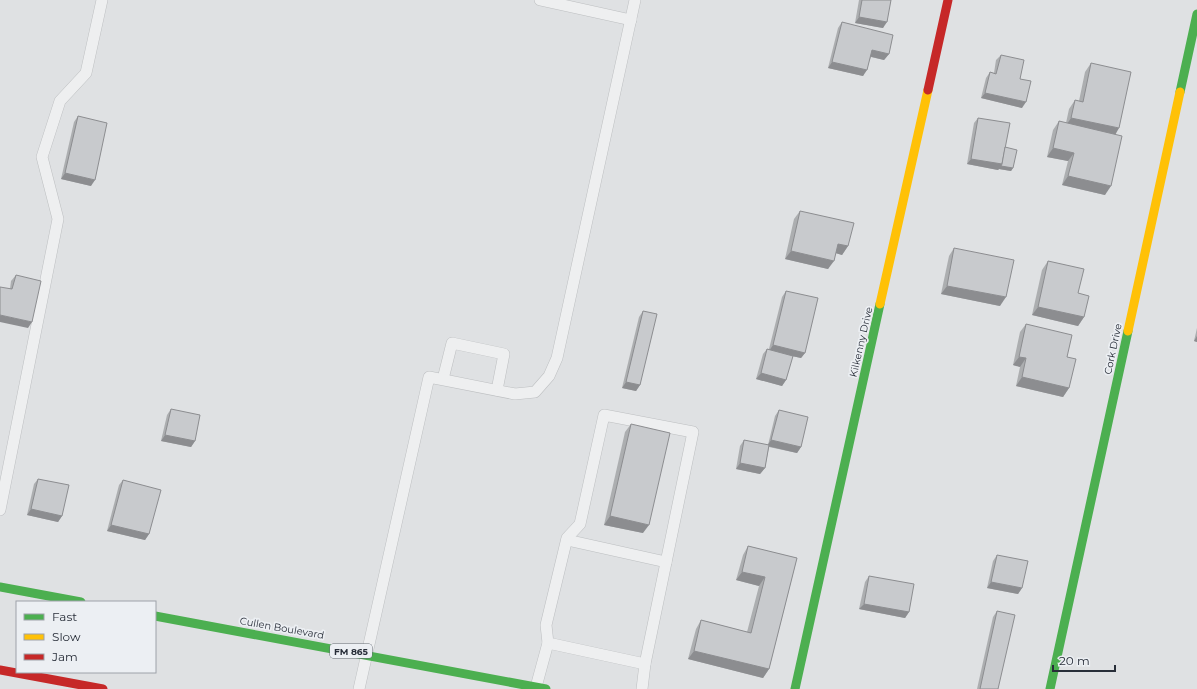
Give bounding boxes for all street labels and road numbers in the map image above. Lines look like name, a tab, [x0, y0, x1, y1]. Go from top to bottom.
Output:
street label: Kilkenny Drive	[847, 306, 875, 378]
street label: Cork Drive	[1101, 322, 1125, 376]
street label: Cullen Boulevard	[239, 614, 325, 642]
road number: FM 865	[330, 644, 372, 658]

